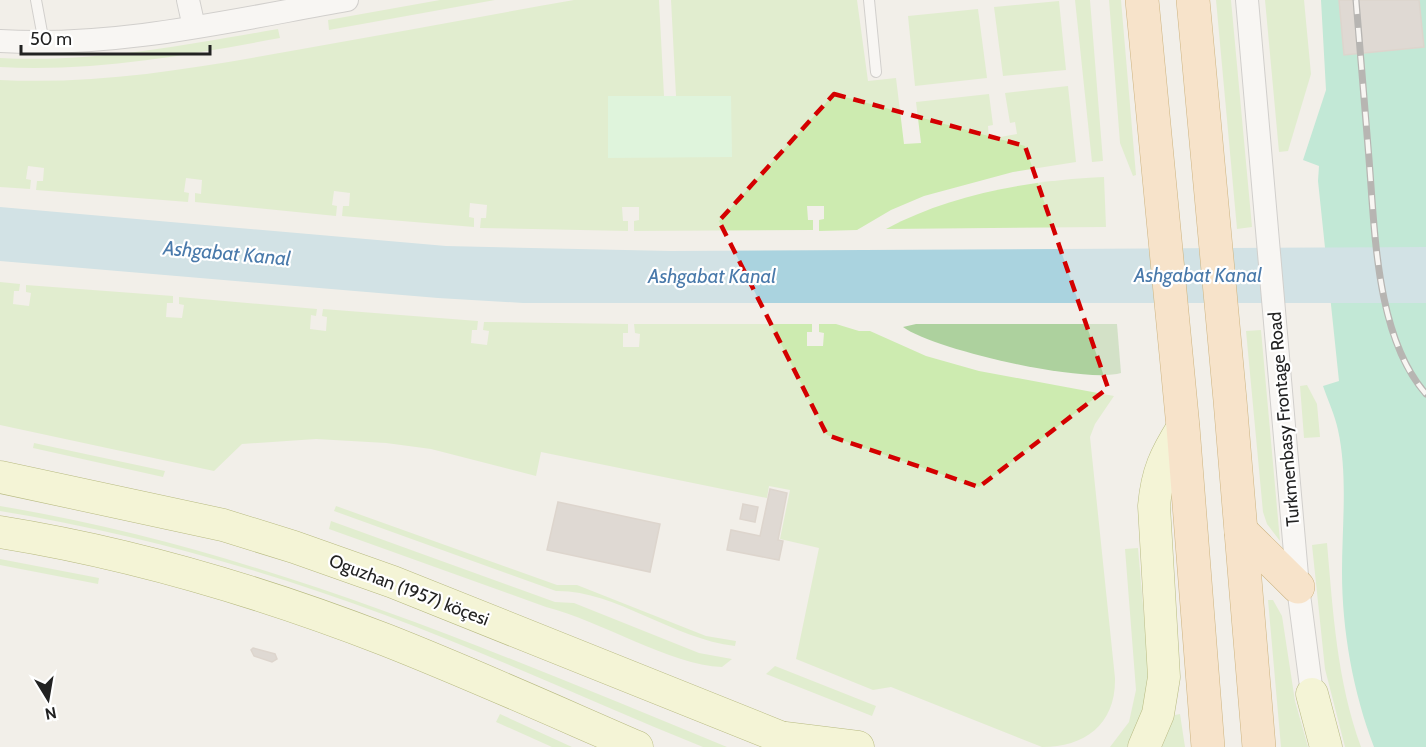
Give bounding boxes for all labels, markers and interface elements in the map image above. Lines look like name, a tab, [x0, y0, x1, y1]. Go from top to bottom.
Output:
scale bar	[21, 18, 210, 56]
text: 50 m	[30, 28, 72, 50]
water label: Ashgabat Kanal	[161, 235, 292, 271]
water label: Ashgabat Kanal	[1133, 263, 1262, 287]
water label: Ashgabat Kanal	[647, 264, 776, 288]
street label: Turkmenbasy Frontage Road	[1264, 311, 1304, 527]
street label: Oguzhan (1957) köçesi	[326, 549, 492, 631]
north arrow	[18, 669, 78, 729]
text: N	[43, 703, 58, 724]

